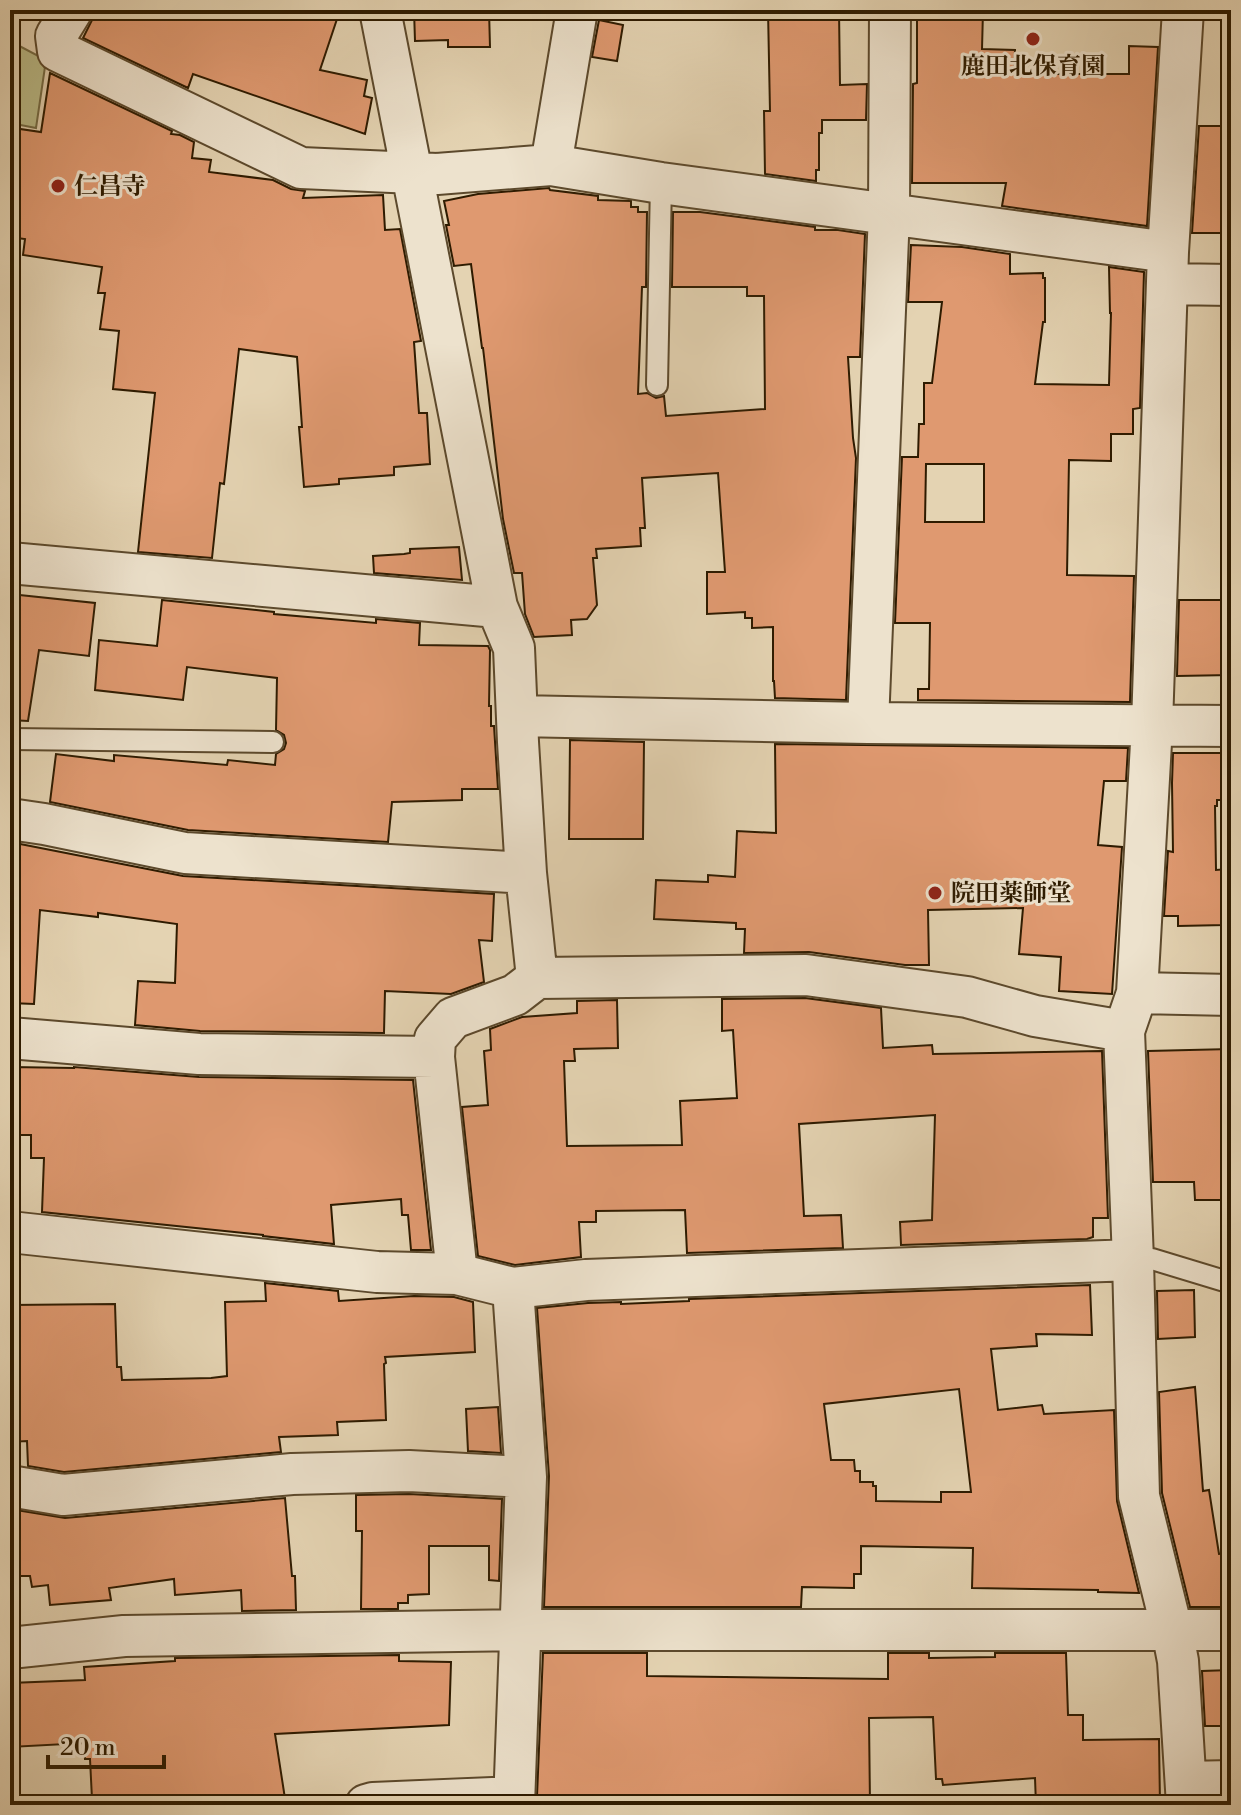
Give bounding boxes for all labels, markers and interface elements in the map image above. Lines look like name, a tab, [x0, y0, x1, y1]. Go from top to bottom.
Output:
marker: 鹿田北保育園	[1024, 30, 1042, 48]
place label: 鹿田北保育園	[961, 52, 1105, 82]
place label: 仁昌寺	[74, 172, 146, 202]
marker: 仁昌寺	[49, 177, 67, 195]
place label: 院田薬師堂	[951, 879, 1071, 909]
marker: 院田薬師堂	[926, 884, 944, 902]
scale bar	[48, 1719, 164, 1769]
text: 20 m	[60, 1733, 116, 1763]

